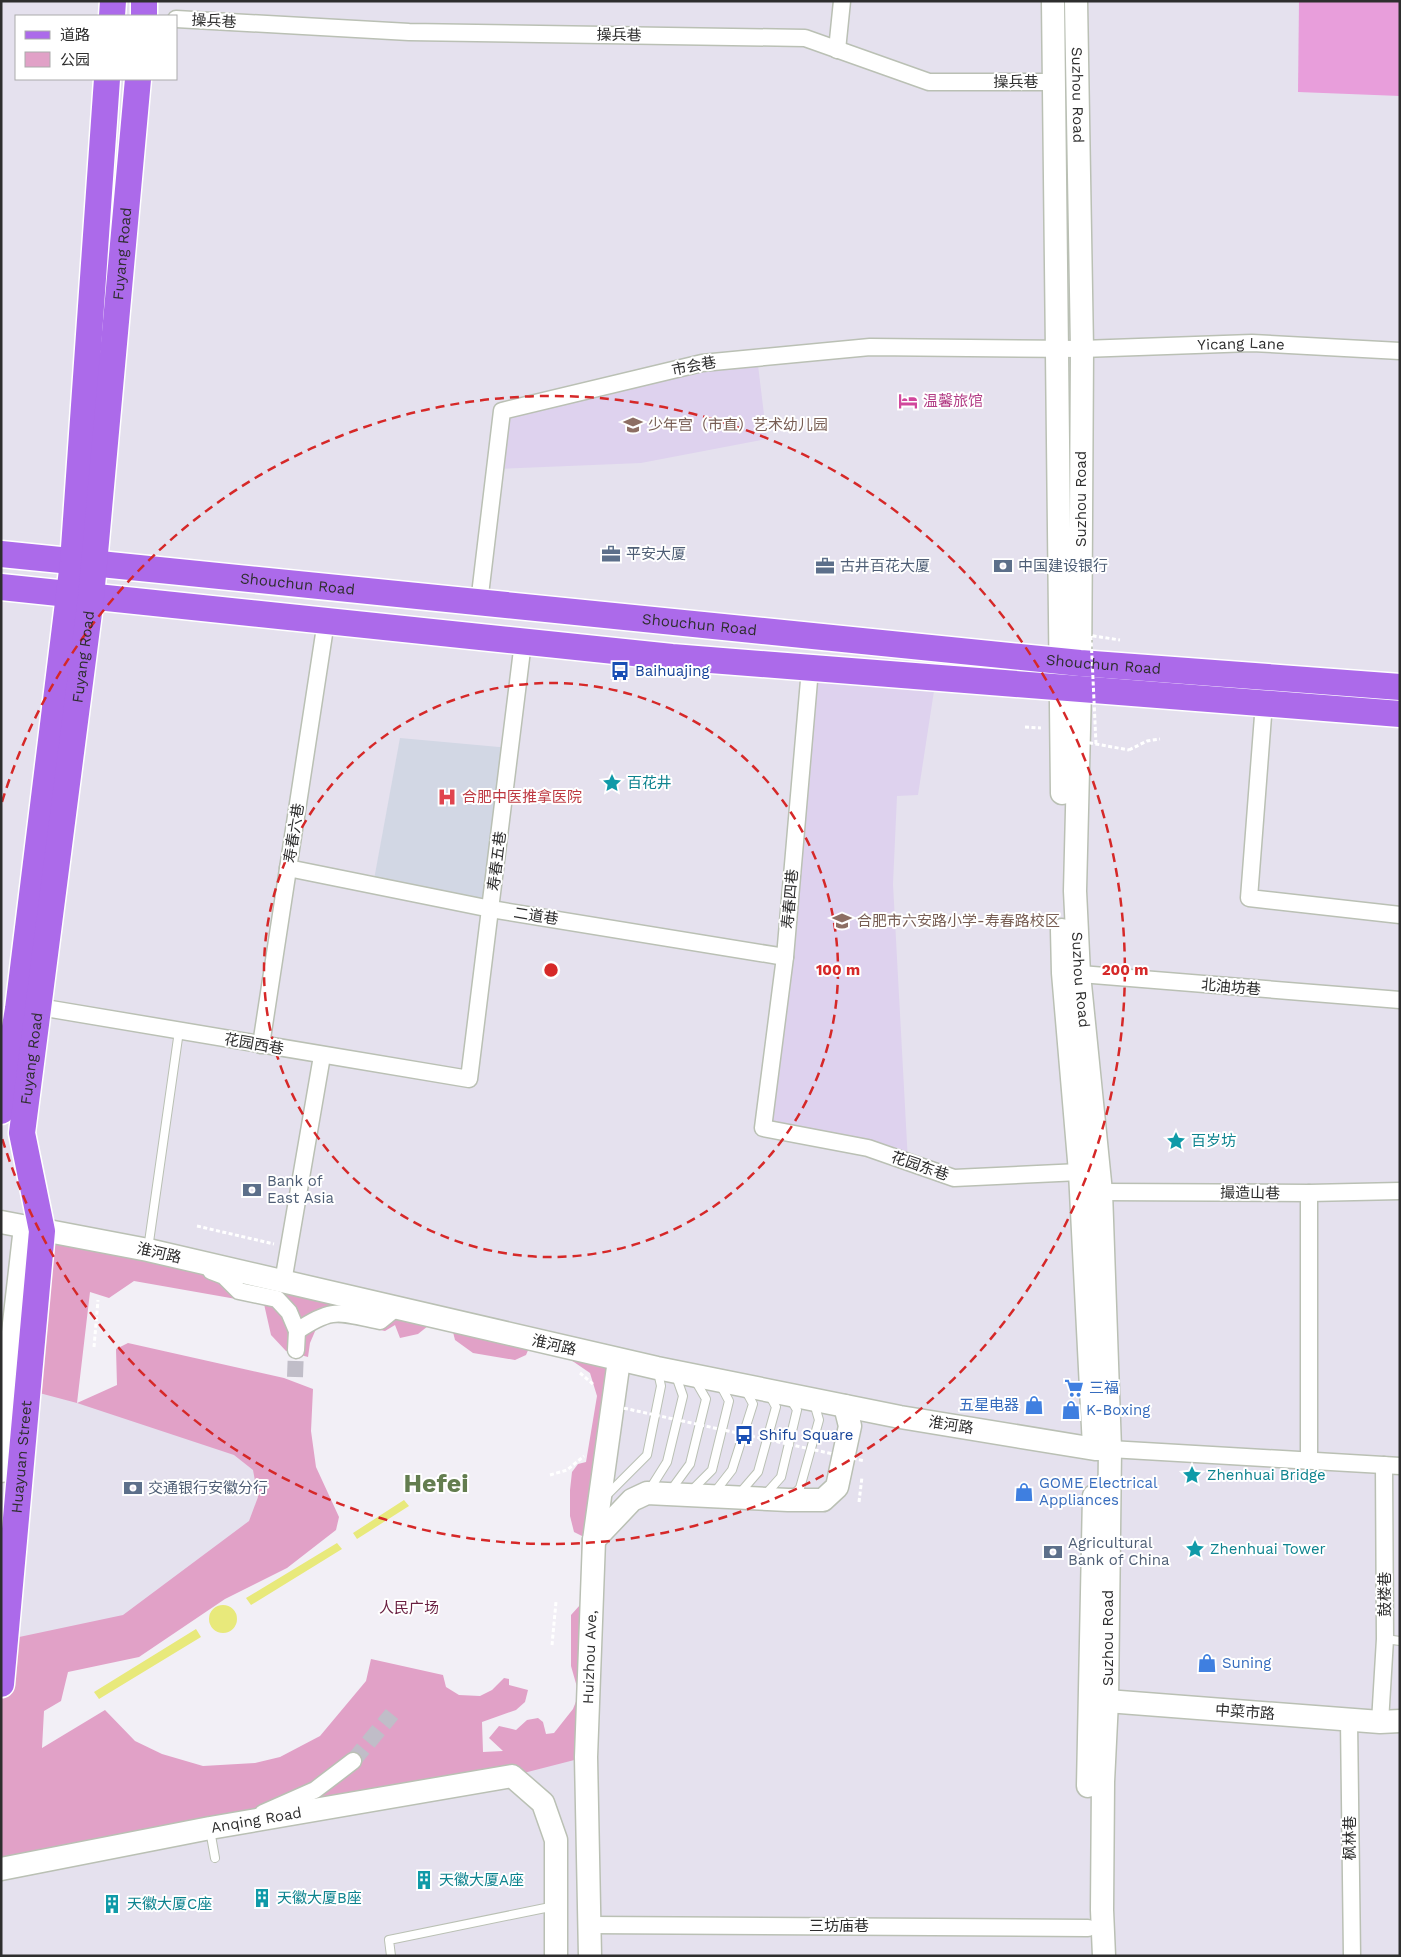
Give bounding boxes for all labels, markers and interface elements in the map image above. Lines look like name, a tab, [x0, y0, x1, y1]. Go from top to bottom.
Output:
street label: 操兵巷	[191, 11, 237, 31]
legend	[15, 15, 178, 80]
text: 道路	[60, 26, 90, 44]
street label: 操兵巷	[596, 26, 642, 44]
street label: Suzhou Road	[1068, 47, 1087, 143]
text: 公园	[60, 51, 90, 69]
street label: 操兵巷	[993, 73, 1039, 91]
street label: Fuyang Road	[109, 207, 135, 301]
street label: Yicang Lane	[1197, 334, 1285, 354]
street label: 市会巷	[670, 353, 718, 379]
hotel icon: 温馨旅馆	[897, 390, 919, 412]
place label: 温馨旅馆	[923, 392, 983, 410]
school or university icon: 少年宫（市直）艺术幼儿园	[622, 414, 644, 436]
place label: 少年宫（市直）艺术幼儿园	[648, 416, 828, 434]
street label: Suzhou Road	[1072, 451, 1090, 547]
office icon: 平安大厦	[600, 543, 622, 565]
place label: 平安大厦	[626, 545, 686, 563]
office icon: 古井百花大厦	[814, 555, 836, 577]
bank icon: 中国建设银行	[992, 555, 1014, 577]
place label: 古井百花大厦	[840, 557, 930, 575]
place label: 中国建设银行	[1018, 557, 1108, 575]
street label: Shouchun Road	[239, 569, 356, 599]
street label: Fuyang Road	[68, 610, 98, 704]
street label: Shouchun Road	[641, 610, 758, 639]
street label: Shouchun Road	[1045, 651, 1162, 678]
bus stop icon: Baihuajing	[609, 660, 631, 682]
place label: Baihuajing	[635, 662, 710, 680]
place icon: 百花井	[601, 772, 623, 794]
place label: 百花井	[627, 774, 672, 792]
hospital icon: 合肥中医推拿医院	[436, 786, 458, 808]
place label: 合肥中医推拿医院	[462, 788, 582, 806]
street label: 寿春六巷	[280, 802, 308, 864]
street label: 寿春五巷	[484, 830, 510, 892]
street label: 寿春四巷	[778, 868, 802, 930]
street label: 二道巷	[512, 904, 560, 928]
school or university icon: 合肥市六安路小学-寿春路校区	[831, 910, 853, 932]
place label: 合肥市六安路小学-寿春路校区	[857, 912, 1060, 930]
street label: Suzhou Road	[1068, 931, 1093, 1029]
centre of rings	[542, 961, 560, 979]
text: 100 m	[816, 961, 860, 979]
text: 200 m	[1102, 961, 1148, 979]
street label: 北油坊巷	[1200, 975, 1262, 999]
street label: Fuyang Road	[17, 1011, 46, 1106]
street label: 花园西巷	[223, 1030, 285, 1058]
place icon: 百岁坊	[1165, 1130, 1187, 1152]
place label: 百岁坊	[1191, 1132, 1236, 1150]
street label: 花园东巷	[889, 1148, 951, 1184]
place label: Bank of East Asia	[267, 1172, 334, 1207]
bank icon: Bank of East Asia	[241, 1179, 263, 1201]
street label: 撮造山巷	[1220, 1183, 1280, 1203]
street label: 淮河路	[135, 1239, 183, 1267]
street label: 淮河路	[530, 1331, 578, 1359]
supermarket icon: 三福	[1063, 1377, 1085, 1399]
place label: 三福	[1089, 1379, 1119, 1397]
shop icon: 五星电器	[1023, 1394, 1045, 1416]
place label: 五星电器	[959, 1396, 1019, 1414]
street label: Huayuan Street	[7, 1399, 36, 1514]
shop icon: K-Boxing	[1060, 1399, 1082, 1421]
place label: K-Boxing	[1086, 1401, 1150, 1419]
street label: 淮河路	[927, 1413, 975, 1437]
bus stop icon: Shifu Square	[733, 1424, 755, 1446]
place label: Shifu Square	[759, 1426, 853, 1444]
place icon: Zhenhuai Bridge	[1181, 1464, 1203, 1486]
place label: Zhenhuai Bridge	[1207, 1466, 1326, 1484]
district label: Hefei	[404, 1469, 468, 1498]
place label: GOME Electrical Appliances	[1039, 1474, 1158, 1509]
bank icon: 交通银行安徽分行	[122, 1477, 144, 1499]
place label: 交通银行安徽分行	[148, 1479, 268, 1497]
shop icon: GOME Electrical Appliances	[1013, 1481, 1035, 1503]
place label: Agricultural Bank of China	[1068, 1534, 1170, 1569]
place icon: Zhenhuai Tower	[1184, 1538, 1206, 1560]
place label: Zhenhuai Tower	[1210, 1540, 1326, 1558]
bank icon: Agricultural Bank of China	[1042, 1541, 1064, 1563]
street label: 鼓楼巷	[1376, 1571, 1394, 1617]
street label: Suzhou Road	[1099, 1590, 1117, 1686]
park label: 人民广场	[379, 1599, 439, 1617]
street label: Huizhou Ave,	[579, 1610, 600, 1704]
shop icon: Suning	[1196, 1652, 1218, 1674]
place label: Suning	[1222, 1654, 1271, 1672]
street label: 中菜市路	[1214, 1701, 1276, 1723]
street label: Anqing Road	[210, 1803, 303, 1837]
street label: 枫林巷	[1341, 1815, 1359, 1861]
building icon: 天徽大厦A座	[413, 1869, 435, 1891]
place label: 天徽大厦A座	[439, 1871, 524, 1889]
building icon: 天徽大厦B座	[251, 1887, 273, 1909]
place label: 天徽大厦B座	[277, 1889, 362, 1907]
building icon: 天徽大厦C座	[101, 1893, 123, 1915]
place label: 天徽大厦C座	[127, 1895, 212, 1913]
street label: 三坊庙巷	[809, 1917, 869, 1935]

